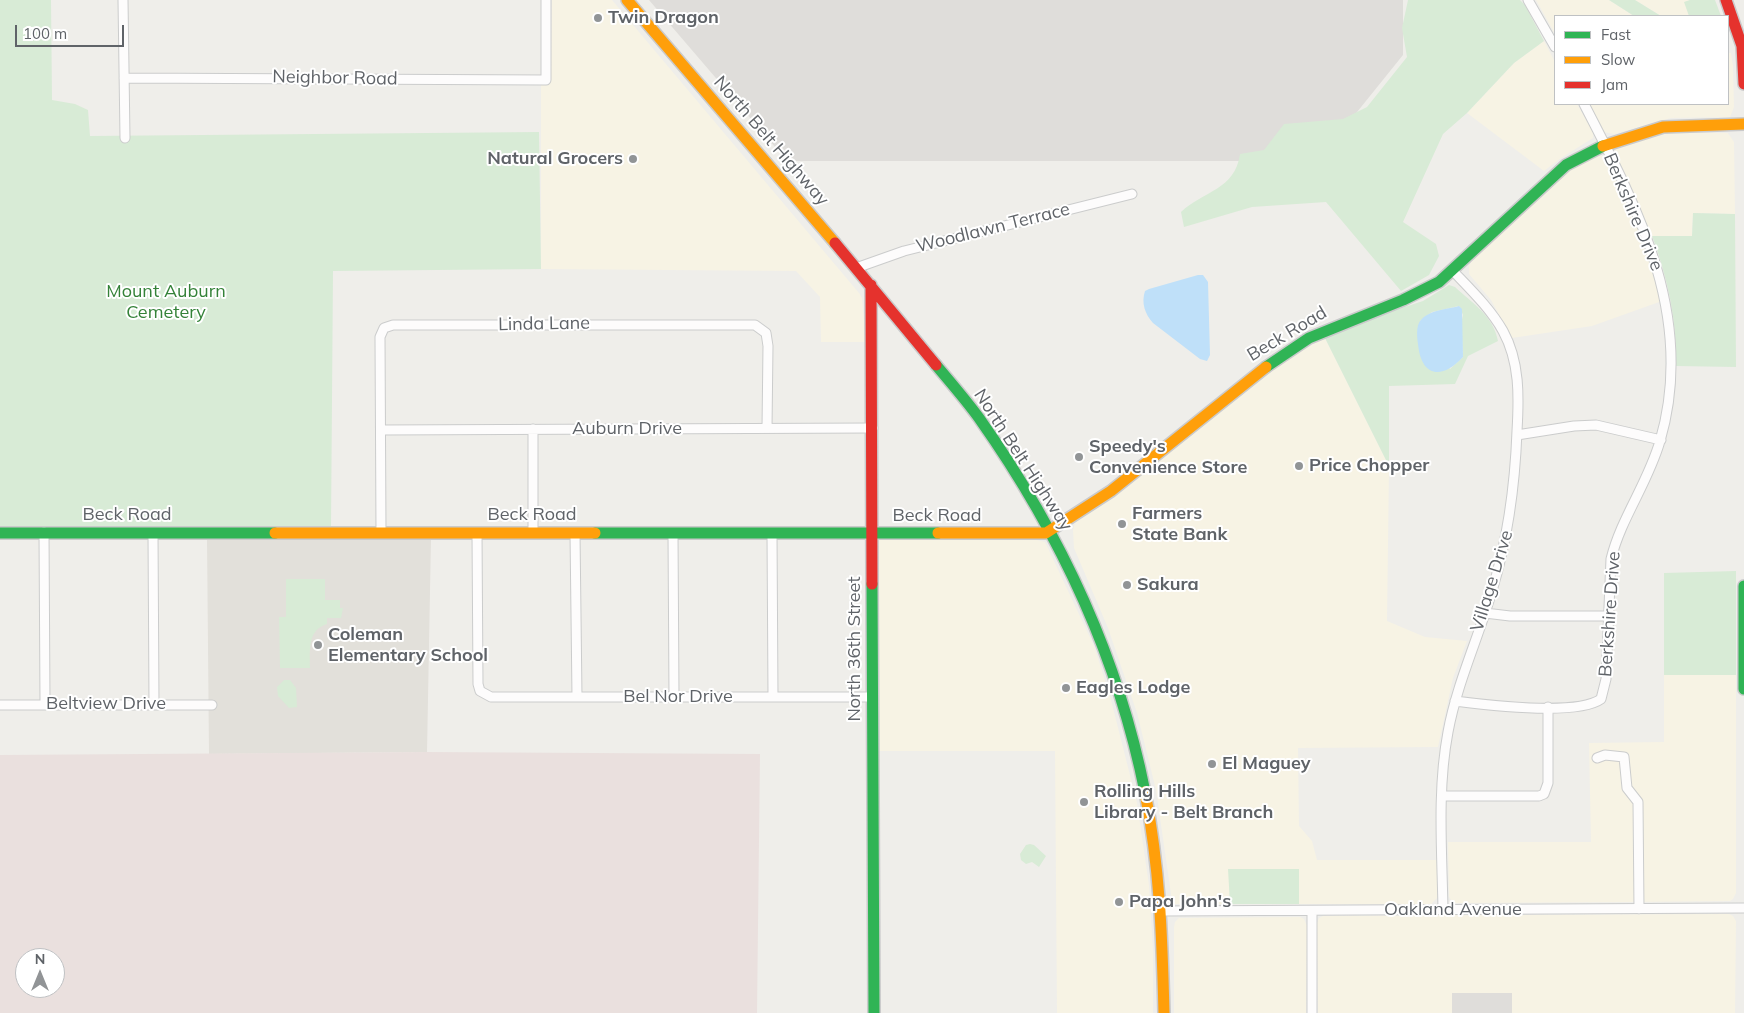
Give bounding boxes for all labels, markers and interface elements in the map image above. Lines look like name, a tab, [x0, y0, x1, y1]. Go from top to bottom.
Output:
place label: Twin Dragon	[608, 7, 719, 29]
marker: Twin Dragon	[592, 12, 604, 24]
scale bar	[18, 15, 126, 47]
legend	[1554, 15, 1729, 105]
text: 100 m	[23, 24, 67, 43]
text: Fast	[1601, 25, 1631, 44]
text: Slow	[1601, 50, 1635, 69]
street label: Neighbor Road	[272, 66, 398, 90]
street label: North Belt Highway	[709, 72, 833, 210]
text: Jam	[1601, 75, 1628, 94]
place label: Natural Grocers	[487, 148, 623, 170]
street label: Berkshire Drive	[1598, 150, 1668, 274]
marker: Natural Grocers	[627, 153, 639, 165]
street label: Woodlawn Terrace	[914, 198, 1072, 258]
park label: Mount Auburn Cemetery	[106, 281, 226, 324]
street label: Beck Road	[1243, 302, 1331, 366]
street label: Linda Lane	[498, 312, 590, 336]
street label: North Belt Highway	[969, 385, 1077, 535]
street label: Auburn Drive	[572, 418, 682, 440]
place label: Speedy's Convenience Store	[1089, 436, 1247, 478]
marker: Speedy's Convenience Store	[1073, 451, 1085, 463]
place label: Price Chopper	[1309, 455, 1429, 477]
marker: Price Chopper	[1293, 460, 1305, 472]
place label: Farmers State Bank	[1132, 503, 1227, 546]
street label: Beck Road	[82, 504, 172, 526]
street label: Beck Road	[487, 504, 577, 526]
street label: Beck Road	[892, 505, 982, 527]
marker: Farmers State Bank	[1116, 518, 1128, 530]
street label: Village Drive	[1466, 528, 1518, 634]
street label: Berkshire Drive	[1595, 550, 1625, 678]
place label: Sakura	[1137, 574, 1199, 596]
street label: North 36th Street	[844, 576, 866, 722]
marker: Sakura	[1121, 579, 1133, 591]
place label: Coleman Elementary School	[328, 624, 488, 666]
marker: Coleman Elementary School	[312, 639, 324, 651]
place label: Eagles Lodge	[1076, 677, 1190, 699]
marker: Eagles Lodge	[1060, 682, 1072, 694]
street label: Bel Nor Drive	[623, 686, 733, 708]
street label: Beltview Drive	[46, 693, 166, 715]
place label: El Maguey	[1222, 753, 1311, 775]
marker: El Maguey	[1206, 758, 1218, 770]
place label: Rolling Hills Library - Belt Branch	[1094, 781, 1273, 824]
marker: Rolling Hills Library - Belt Branch	[1078, 796, 1090, 808]
place label: Papa John's	[1129, 891, 1231, 913]
marker: Papa John's	[1113, 896, 1125, 908]
street label: Oakland Avenue	[1384, 899, 1522, 921]
north arrow	[15, 948, 65, 998]
text: N	[35, 950, 45, 968]

